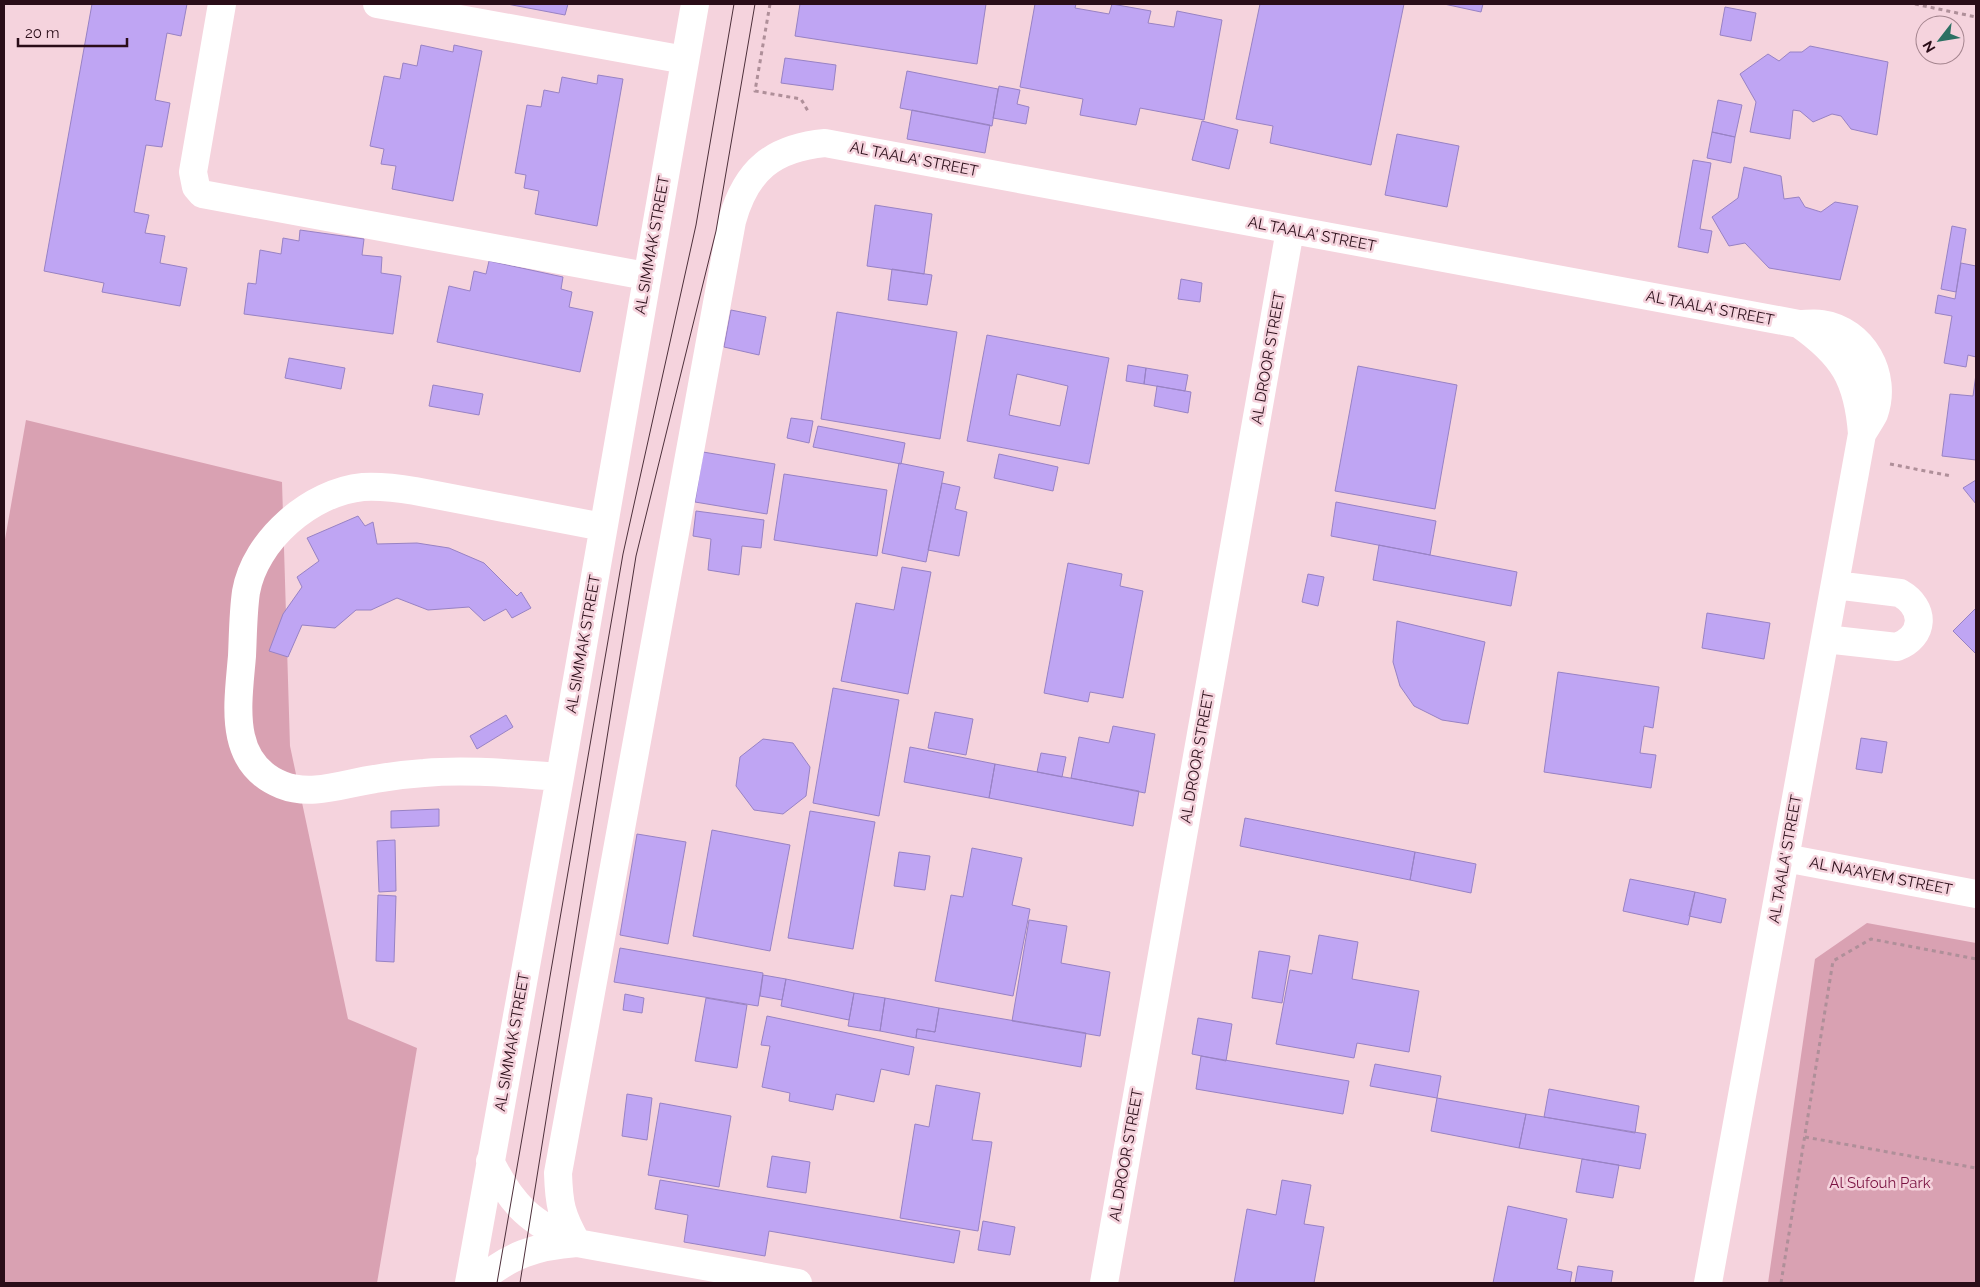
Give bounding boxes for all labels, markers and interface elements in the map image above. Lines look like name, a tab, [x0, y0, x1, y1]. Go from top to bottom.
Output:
scale bar	[18, 15, 126, 47]
north arrow	[1915, 15, 1965, 65]
text: 20 m	[25, 24, 60, 42]
text: N	[1919, 38, 1938, 55]
street label: AL TAALA' STREET	[848, 138, 980, 180]
street label: AL SIMMAK STREET	[631, 174, 673, 316]
street label: AL TAALA' STREET	[1246, 213, 1378, 255]
street label: AL TAALA' STREET	[1644, 287, 1776, 329]
street label: AL DROOR STREET	[1247, 290, 1289, 426]
street label: AL SIMMAK STREET	[562, 573, 604, 715]
street label: AL DROOR STREET	[1176, 689, 1218, 825]
street label: AL TAALA' STREET	[1765, 793, 1805, 925]
street label: AL NA'AYEM STREET	[1808, 853, 1954, 899]
street label: AL SIMMAK STREET	[491, 971, 533, 1113]
street label: AL DROOR STREET	[1105, 1087, 1147, 1223]
park label: Al Sufouh Park	[1829, 1174, 1931, 1192]

